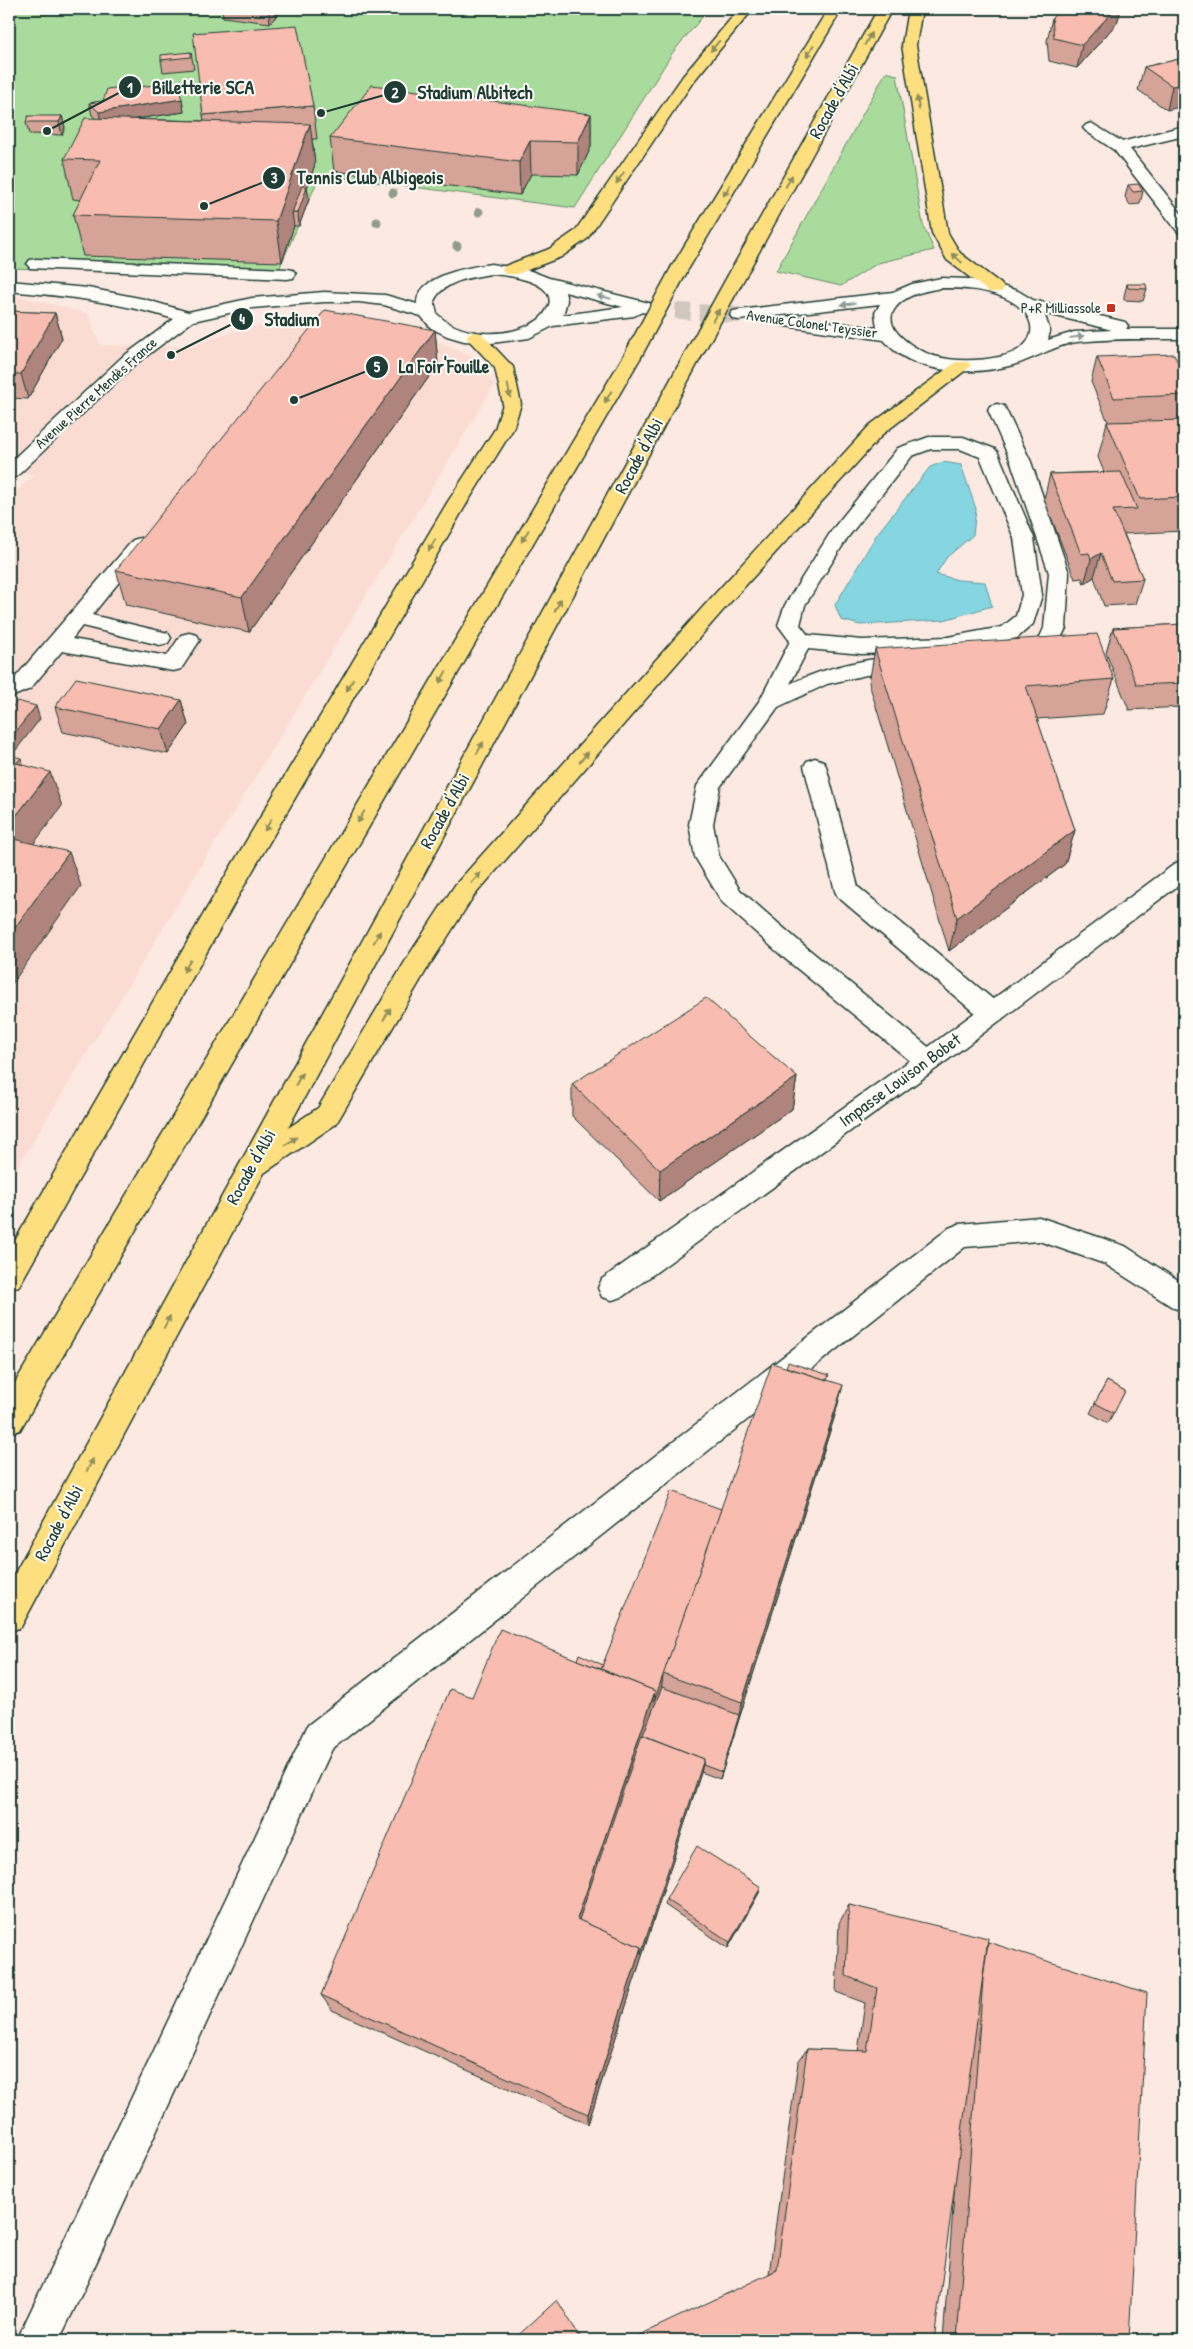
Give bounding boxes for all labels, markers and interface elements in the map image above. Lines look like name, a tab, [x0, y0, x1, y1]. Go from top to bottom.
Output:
one-way arrow	[863, 32, 872, 46]
one-way arrow	[710, 40, 721, 52]
one-way arrow	[806, 44, 815, 57]
street label: Rocade d'Albi	[803, 58, 865, 143]
callout: Billetterie SCA	[117, 70, 264, 104]
text: Billetterie SCA	[152, 74, 255, 100]
callout: Stadium Albitech	[382, 75, 542, 109]
text: 1	[127, 77, 133, 98]
text: Stadium Albitech	[417, 79, 533, 105]
text: 2	[391, 82, 399, 103]
one-way arrow	[914, 95, 922, 111]
callout: Tennis Club Albigeois	[262, 161, 453, 195]
text: Tennis Club Albigeois	[296, 164, 444, 191]
text: 3	[271, 167, 278, 188]
one-way arrow	[615, 171, 625, 185]
one-way arrow	[785, 174, 793, 189]
one-way arrow	[722, 184, 731, 197]
one-way arrow	[952, 252, 964, 264]
one-way arrow	[597, 293, 612, 301]
place label: P+R Milliassole	[1021, 297, 1101, 318]
one-way arrow	[839, 300, 855, 308]
callout: Stadium	[230, 302, 329, 336]
marker: P+R Milliassole	[1105, 302, 1117, 314]
street label: Avenue Colonel Teyssier	[745, 304, 879, 343]
text: Stadium	[265, 306, 320, 332]
one-way arrow	[712, 307, 720, 322]
text: 4	[239, 308, 245, 329]
street label: Avenue Pierre Mendès France	[30, 332, 161, 453]
one-way arrow	[1070, 333, 1086, 341]
callout: La Foir'Fouille	[364, 350, 500, 384]
text: La Foir'Fouille	[399, 353, 490, 379]
text: 5	[374, 356, 381, 377]
one-way arrow	[505, 384, 513, 399]
one-way arrow	[604, 390, 613, 403]
street label: Rocade d'Albi	[608, 413, 669, 498]
one-way arrow	[521, 530, 530, 543]
one-way arrow	[428, 538, 437, 551]
one-way arrow	[554, 598, 562, 613]
one-way arrow	[439, 669, 447, 684]
one-way arrow	[346, 678, 354, 693]
one-way arrow	[476, 741, 484, 755]
one-way arrow	[578, 750, 589, 763]
street label: Rocade d'Albi	[414, 768, 476, 853]
one-way arrow	[357, 810, 365, 824]
one-way arrow	[263, 819, 272, 832]
one-way arrow	[470, 873, 482, 885]
one-way arrow	[373, 929, 381, 944]
one-way arrow	[182, 959, 191, 973]
one-way arrow	[383, 1008, 392, 1021]
street label: Impasse Louison Bobet	[834, 1026, 966, 1132]
one-way arrow	[295, 1072, 303, 1087]
street label: Rocade d'Albi	[220, 1124, 282, 1209]
one-way arrow	[284, 1136, 297, 1146]
one-way arrow	[163, 1315, 171, 1329]
one-way arrow	[86, 1458, 94, 1472]
street label: Rocade d'Albi	[28, 1480, 89, 1565]

